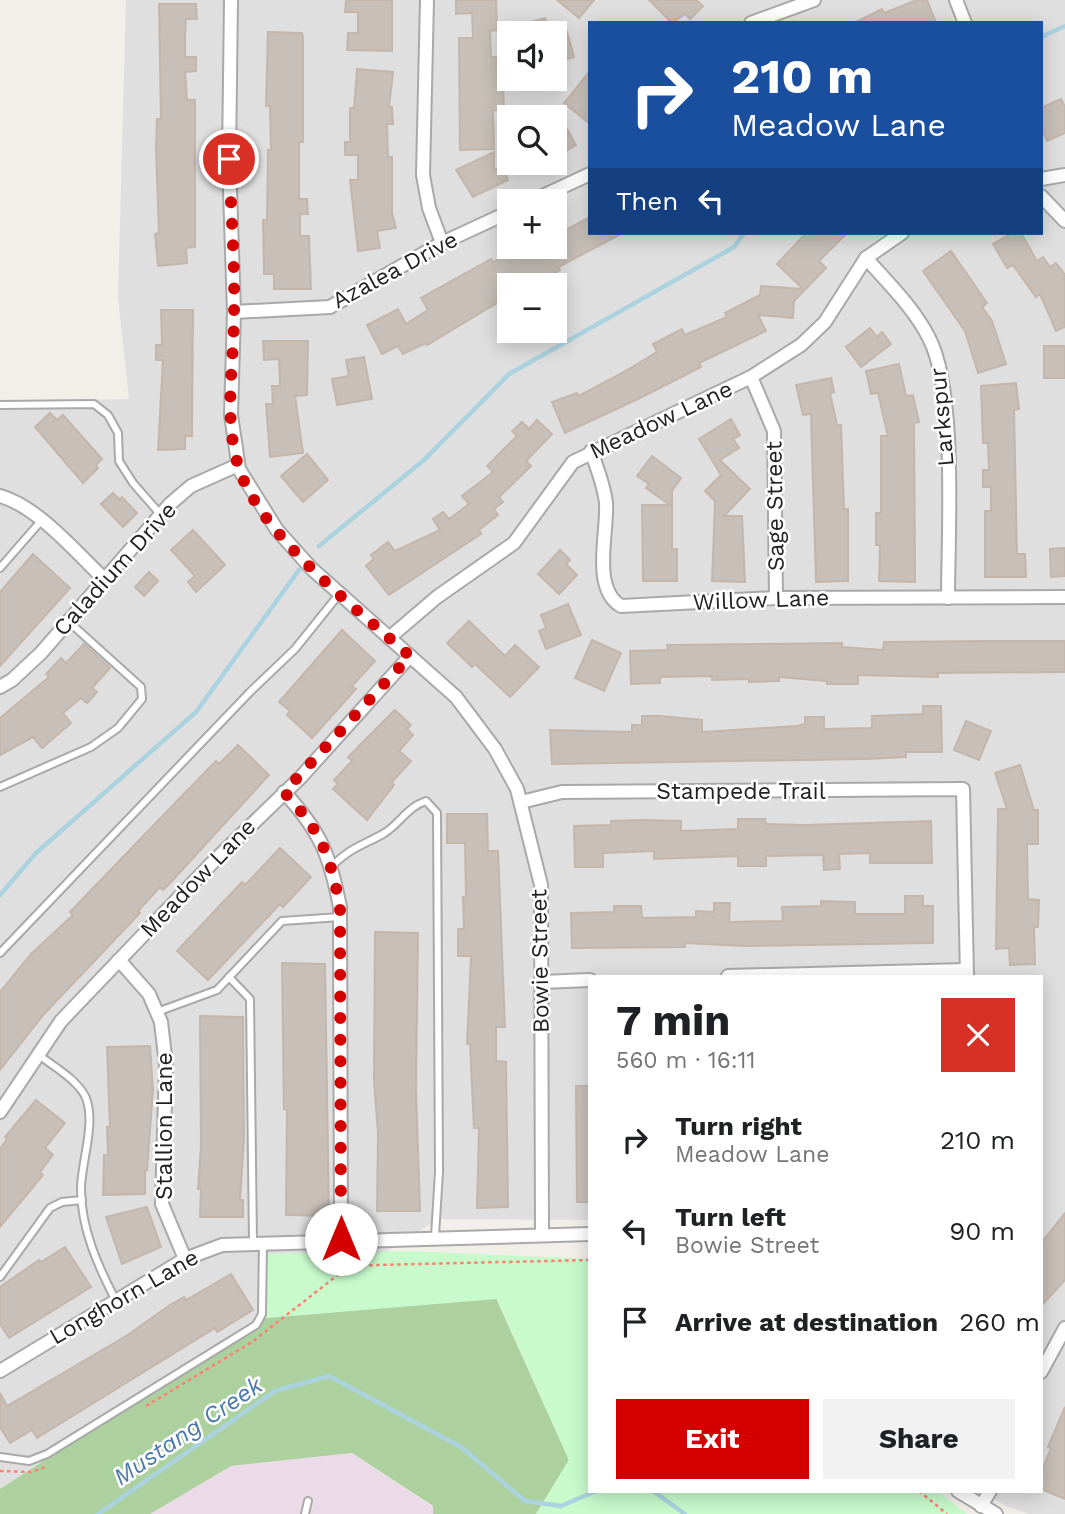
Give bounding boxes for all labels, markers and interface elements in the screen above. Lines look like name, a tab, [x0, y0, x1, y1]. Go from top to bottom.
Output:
map controls	[497, 21, 567, 343]
button: sound	[497, 21, 567, 91]
text: 210 m	[731, 47, 873, 105]
icon: right	[616, 49, 707, 140]
button: search	[497, 105, 567, 175]
text: Meadow Lane	[731, 106, 946, 144]
pin	[199, 129, 259, 189]
icon: arrive	[210, 140, 248, 178]
icon: left	[692, 182, 730, 220]
text: Then	[616, 186, 678, 216]
button: +	[497, 189, 567, 259]
street label: Azalea Drive	[328, 226, 462, 314]
button: −	[497, 273, 567, 343]
street label: Larkspur	[924, 366, 960, 468]
street label: Meadow Lane	[585, 375, 737, 465]
street label: Sage Street	[760, 440, 790, 571]
street label: Caladium Drive	[48, 497, 182, 641]
street label: Willow Lane	[692, 584, 830, 616]
street label: Stampede Trail	[656, 778, 826, 805]
street label: Meadow Lane	[135, 813, 261, 943]
street label: Bowie Street	[525, 888, 555, 1033]
text: 7 min	[616, 996, 730, 1045]
button: close	[941, 998, 1015, 1072]
text: 560 m · 16:11	[616, 1047, 756, 1074]
street label: Stallion Lane	[151, 1052, 178, 1200]
text: Turn right	[675, 1111, 802, 1141]
icon: right	[616, 1121, 654, 1159]
text: 210 m	[940, 1125, 1015, 1155]
text: Meadow Lane	[675, 1141, 829, 1168]
position arrow	[304, 1202, 378, 1276]
text: Turn left	[675, 1202, 786, 1232]
icon: left	[616, 1212, 654, 1250]
text: 90 m	[949, 1216, 1015, 1246]
text: Bowie Street	[675, 1232, 819, 1259]
street label: Longhorn Lane	[45, 1243, 203, 1351]
icon: arrive	[616, 1303, 654, 1341]
text: Arrive at destination	[675, 1307, 938, 1337]
text: 260 m	[959, 1307, 1040, 1337]
water label: Mustang Creek	[108, 1370, 269, 1491]
button: Exit	[616, 1399, 809, 1479]
button: Share	[823, 1399, 1015, 1479]

